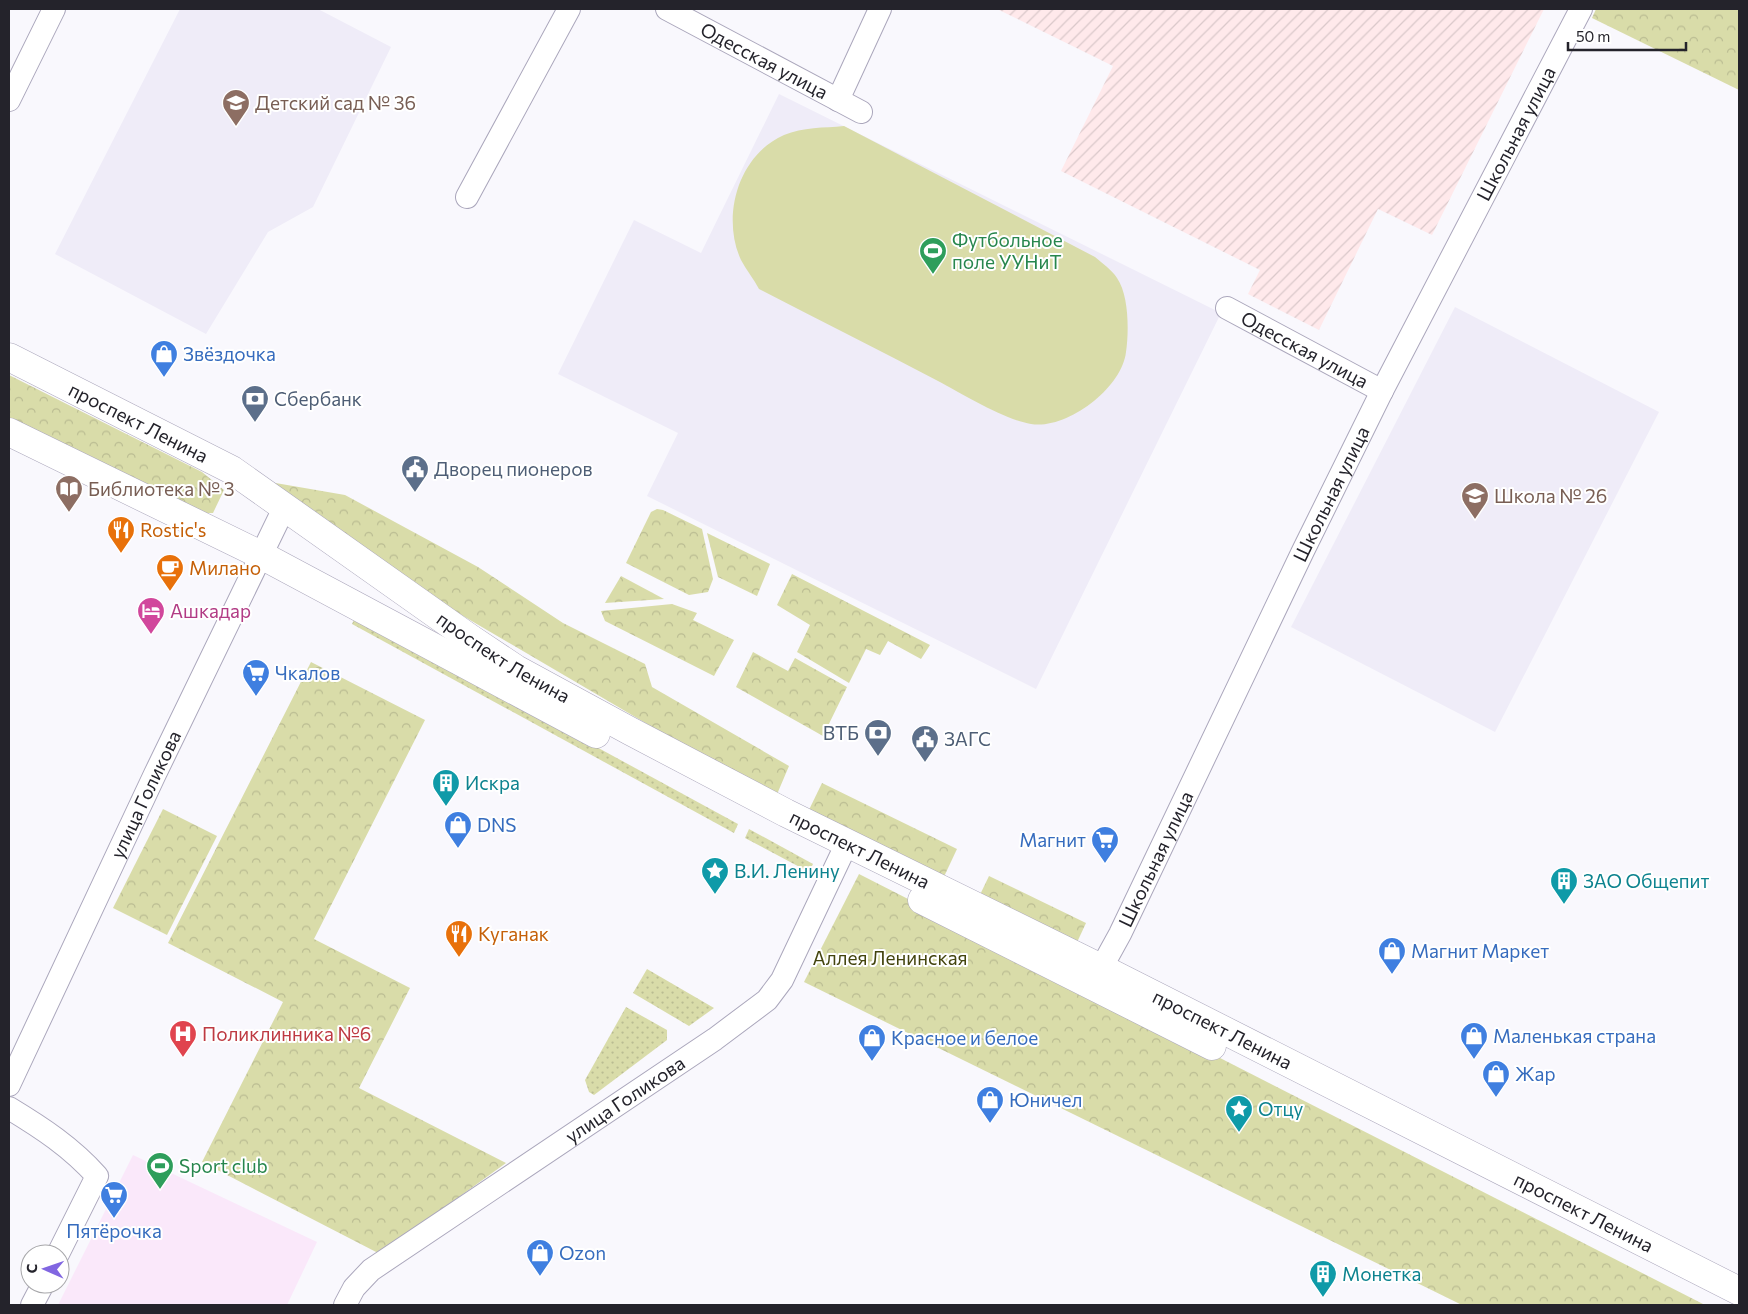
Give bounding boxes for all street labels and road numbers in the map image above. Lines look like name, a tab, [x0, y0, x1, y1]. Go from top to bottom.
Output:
street label: Одесская улица	[697, 17, 832, 103]
street label: Школьная улица	[1471, 63, 1560, 204]
street label: Одесская улица	[1237, 306, 1372, 392]
street label: проспект Ленина	[65, 377, 212, 467]
street label: Школьная улица	[1288, 422, 1374, 565]
street label: проспект Ленина	[433, 607, 574, 707]
street label: улица Голикова	[105, 726, 185, 862]
street label: Школьная улица	[1113, 787, 1198, 931]
street label: проспект Ленина	[786, 805, 934, 893]
street label: проспект Ленина	[1149, 984, 1296, 1074]
street label: улица Голикова	[561, 1051, 689, 1147]
street label: проспект Ленина	[1511, 1167, 1657, 1257]

